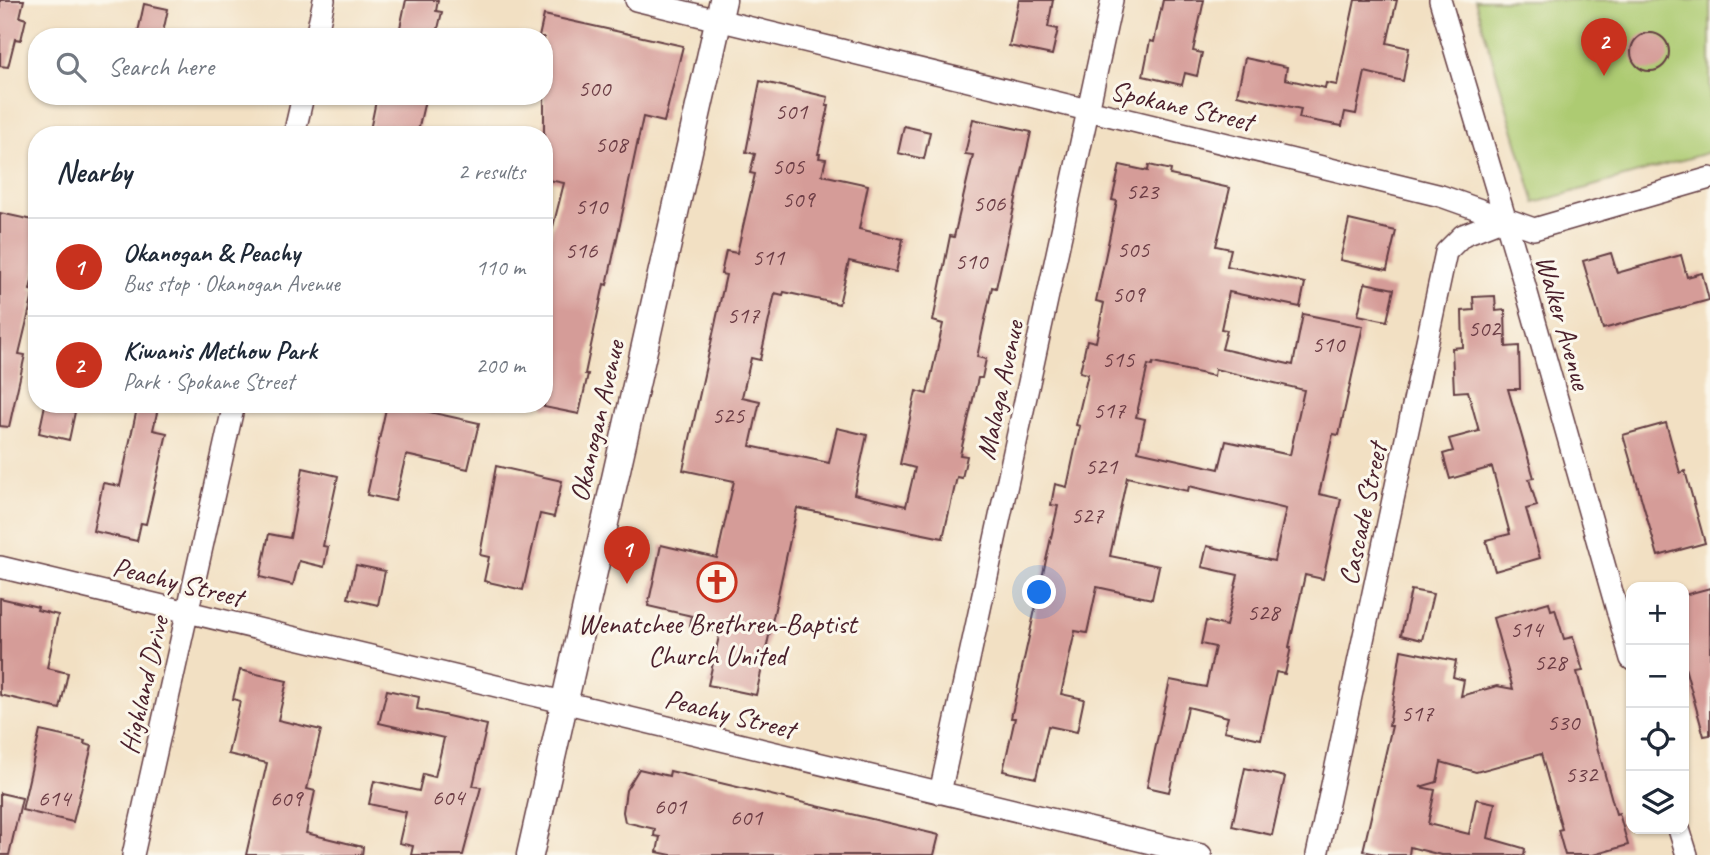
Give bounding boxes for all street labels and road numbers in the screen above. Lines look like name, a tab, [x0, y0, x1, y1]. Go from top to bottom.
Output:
street label: Spokane Street	[1107, 72, 1260, 140]
street label: Walker Avenue	[1528, 251, 1600, 395]
street label: Malaga Avenue	[968, 316, 1032, 463]
street label: Okanogan Avenue	[561, 335, 632, 505]
street label: Cascade Street	[1330, 436, 1395, 588]
street label: Peachy Street	[109, 548, 250, 615]
street label: Highland Drive	[111, 611, 177, 757]
street label: Peachy Street	[661, 680, 802, 747]

